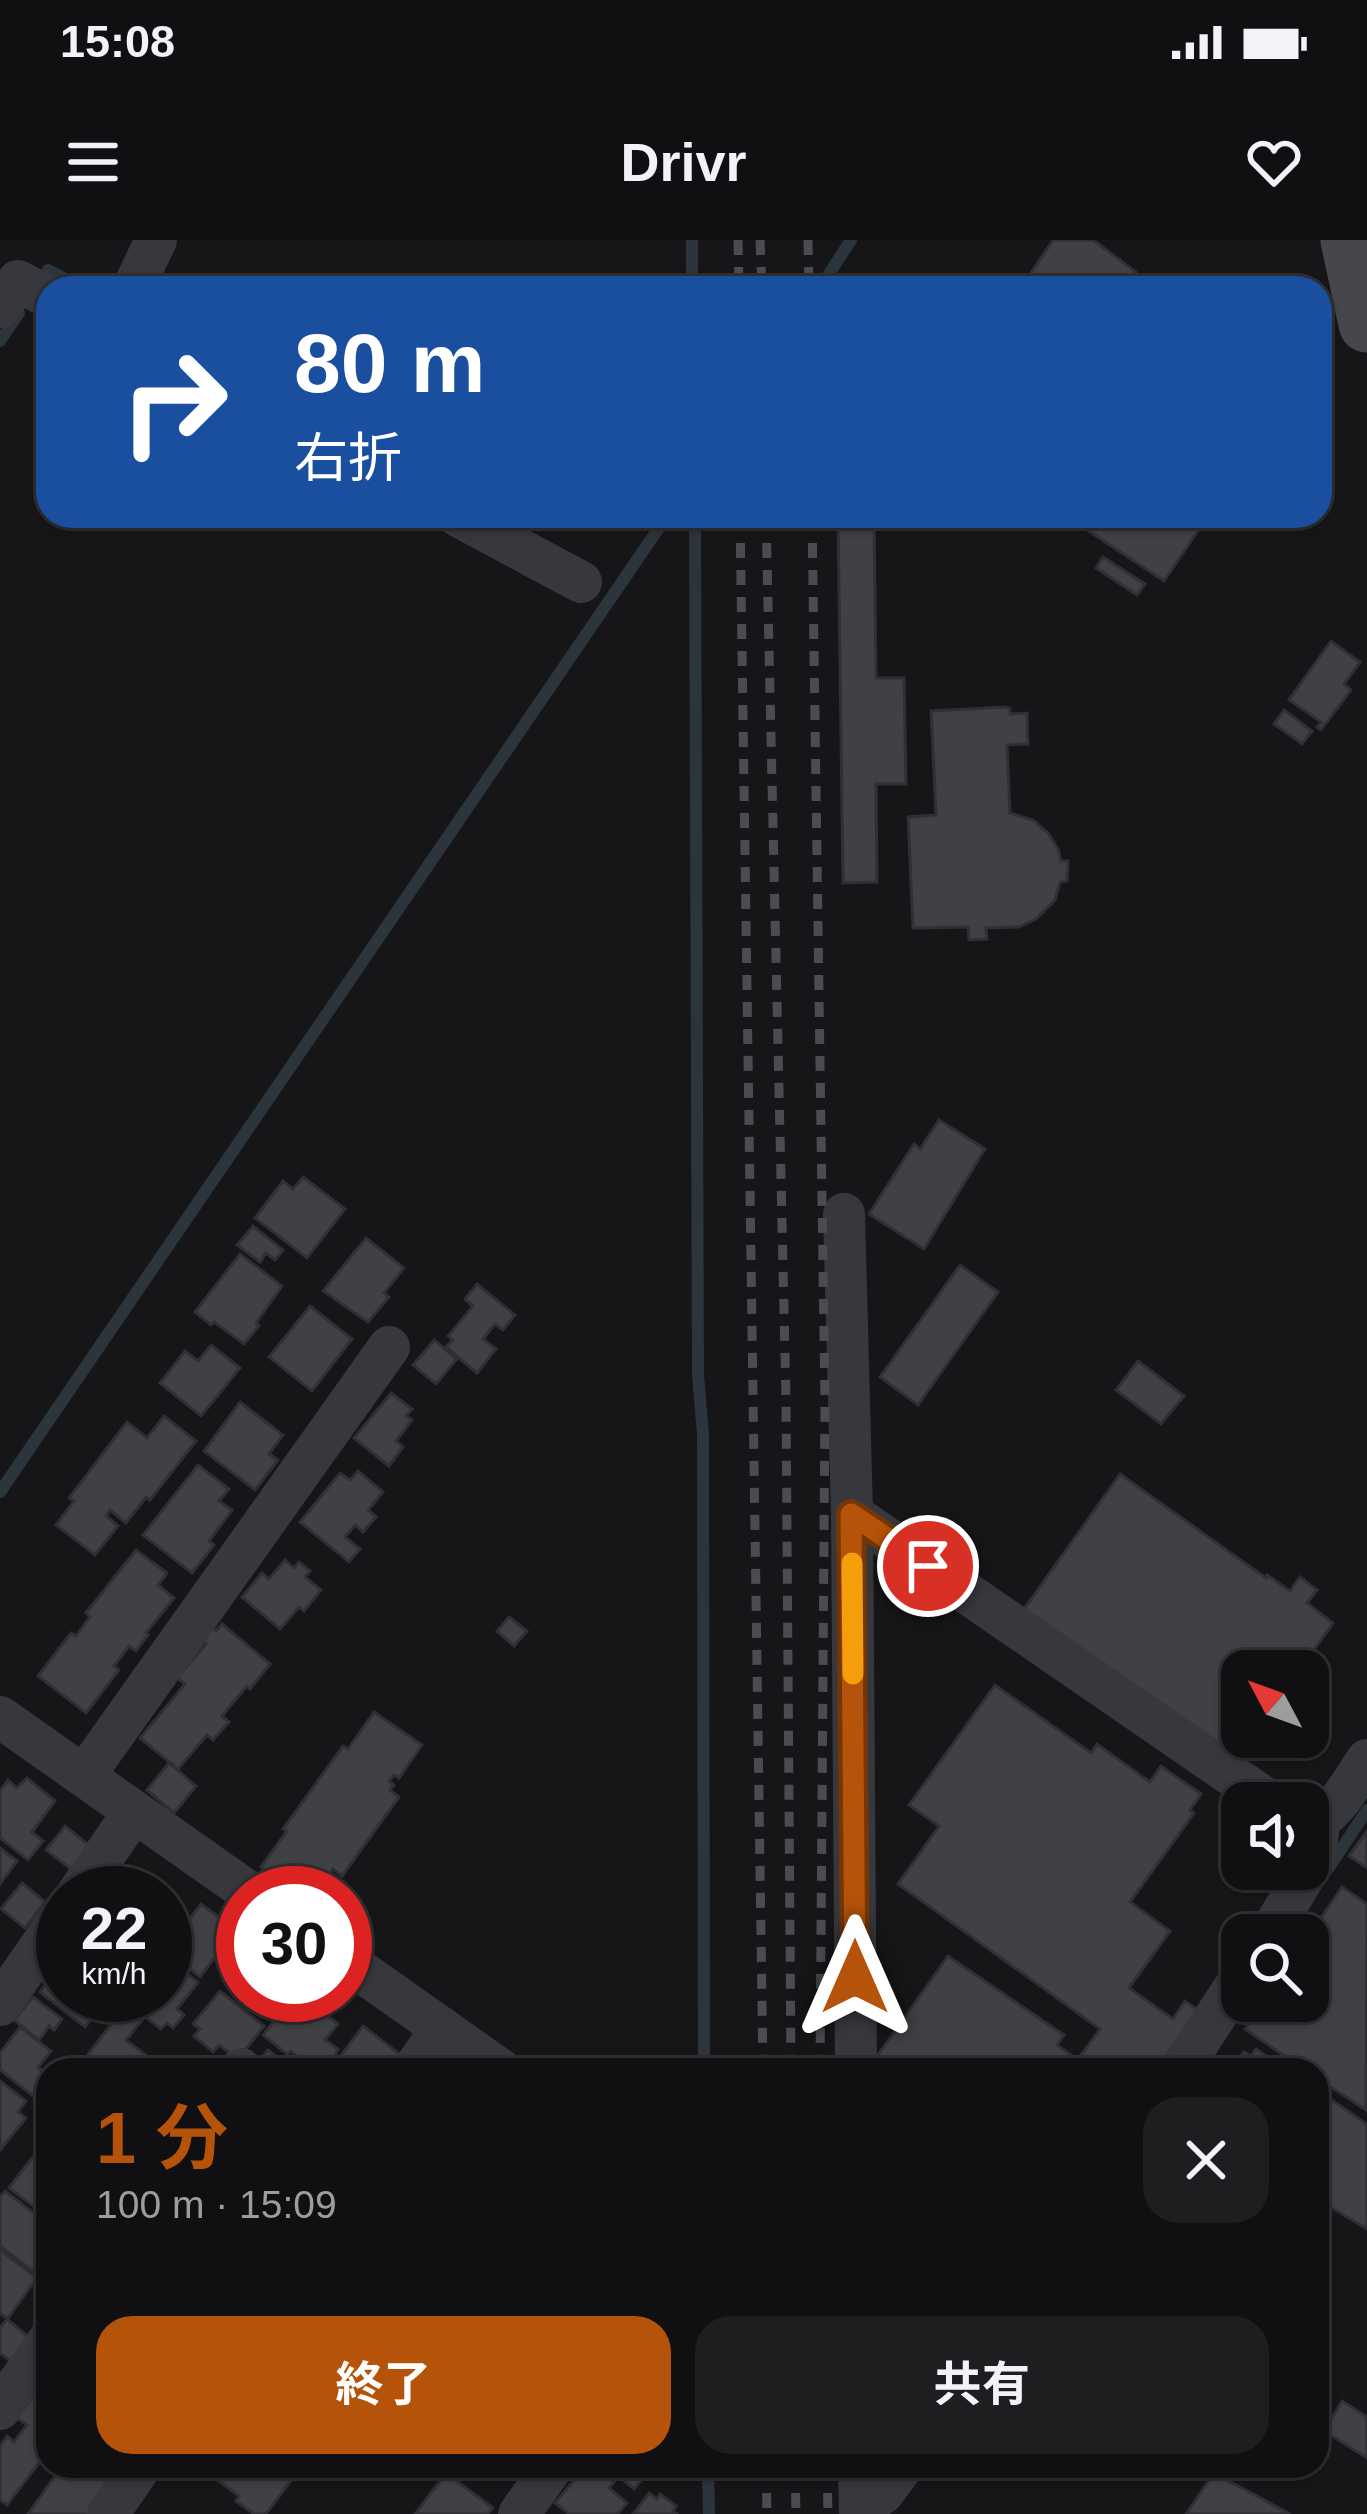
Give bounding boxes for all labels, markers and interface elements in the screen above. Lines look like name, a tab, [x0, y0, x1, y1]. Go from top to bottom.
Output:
text: 15:08	[60, 16, 175, 67]
icon: menu	[60, 129, 126, 195]
icon: heart	[1241, 129, 1307, 195]
text: Drivr	[620, 132, 747, 192]
text: 80 m	[294, 316, 485, 410]
icon: right	[96, 324, 252, 480]
text: 右折	[294, 428, 402, 488]
pin	[877, 1515, 979, 1617]
icon: arrive	[895, 1533, 961, 1599]
north arrow	[1221, 1650, 1329, 1758]
map controls	[1221, 1650, 1329, 2022]
button: sound	[1221, 1782, 1329, 1890]
speed limit sign: 30	[216, 1866, 372, 2022]
text: 22	[81, 1895, 147, 1962]
position arrow	[792, 1914, 918, 2040]
button: search	[1221, 1914, 1329, 2022]
text: km/h	[81, 1957, 147, 1990]
button: close	[1143, 2097, 1269, 2223]
text: 1 分	[96, 2098, 228, 2178]
text: 100 m · 15:09	[96, 2183, 337, 2226]
button: 終了	[96, 2316, 671, 2454]
button: 共有	[695, 2316, 1269, 2454]

